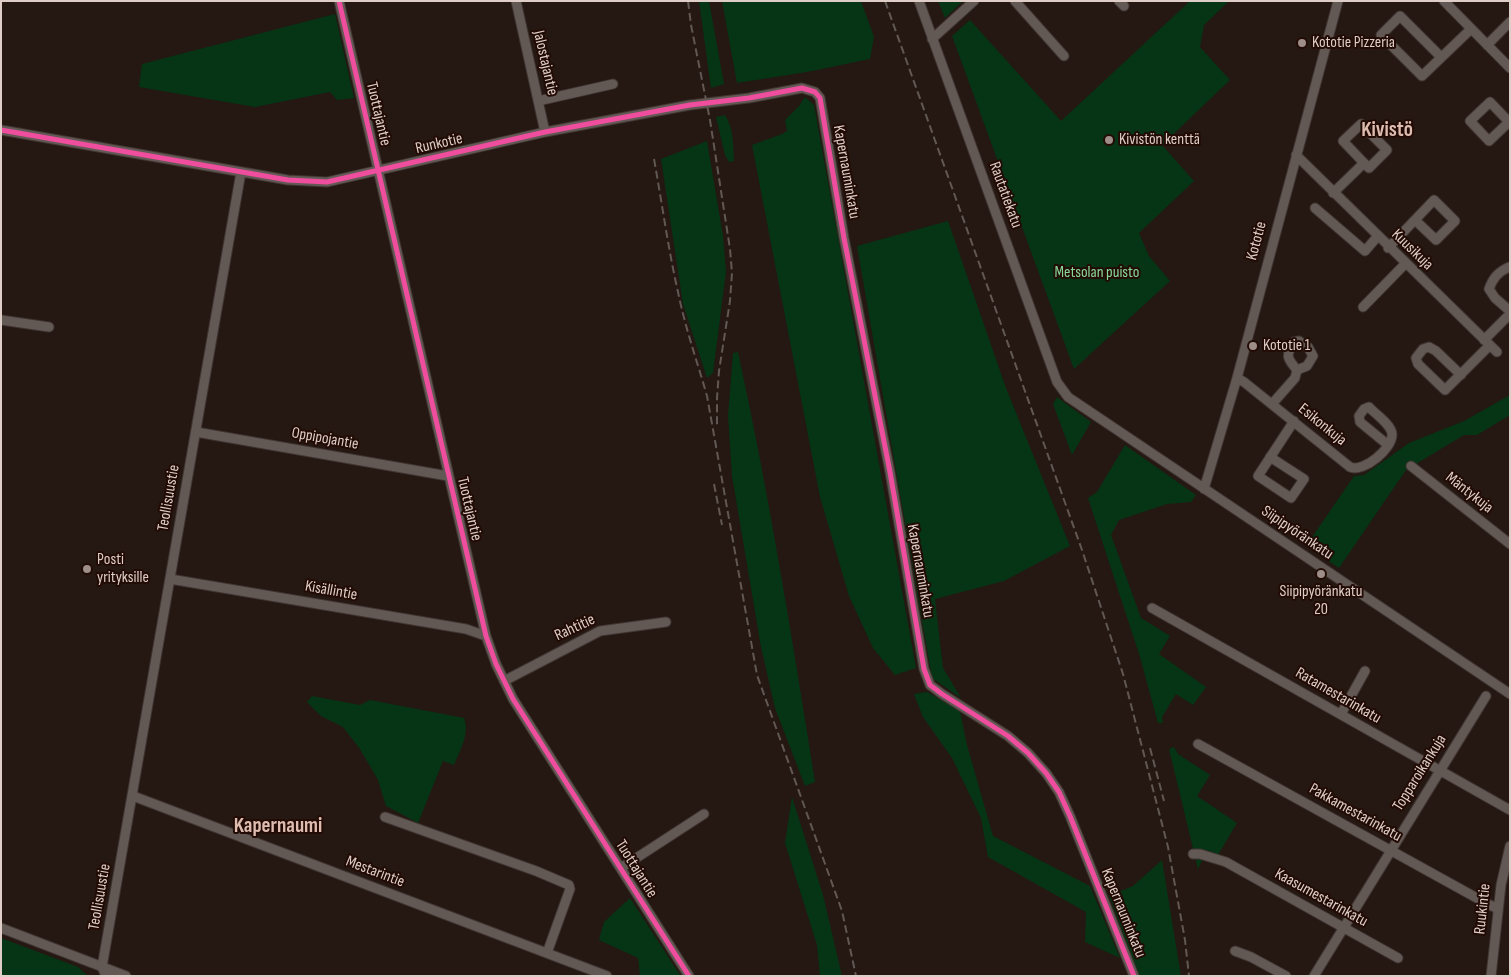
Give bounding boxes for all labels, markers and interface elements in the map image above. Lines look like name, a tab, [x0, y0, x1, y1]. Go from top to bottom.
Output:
street label: Jalostajantie	[528, 29, 562, 97]
place label: Kototie Pizzeria	[1312, 33, 1395, 53]
marker: Kototie Pizzeria	[1296, 37, 1308, 49]
street label: Tuottajantie	[361, 80, 395, 148]
district label: Kivistö	[1361, 118, 1413, 144]
street label: Kapernauminkatu	[828, 124, 864, 220]
street label: Runkotie	[414, 129, 464, 159]
place label: Kivistön kenttä	[1119, 130, 1200, 150]
marker: Kivistön kenttä	[1103, 134, 1115, 146]
street label: Rautatiekatu	[984, 159, 1026, 231]
street label: Kototie	[1243, 220, 1271, 262]
street label: Kuusikuja	[1387, 225, 1437, 275]
park label: Metsolan puisto	[1055, 263, 1139, 283]
place label: Kototie 1	[1263, 336, 1310, 356]
marker: Kototie 1	[1247, 340, 1259, 352]
street label: Esikonkuja	[1294, 400, 1350, 450]
street label: Oppipojantie	[290, 424, 360, 454]
street label: Teollisuustie	[154, 463, 184, 533]
street label: Mäntykuja	[1441, 468, 1497, 518]
street label: Tuottajantie	[452, 475, 486, 543]
street label: Siipipyöränkatu	[1257, 502, 1337, 564]
street label: Kapernauminkatu	[902, 523, 938, 619]
place label: Posti yrityksille	[97, 550, 149, 588]
marker: Posti yrityksille	[81, 563, 93, 575]
marker: Siipipyöränkatu 20	[1315, 568, 1327, 580]
street label: Kisällintie	[303, 577, 359, 605]
place label: Siipipyöränkatu 20	[1280, 582, 1362, 620]
street label: Rahtitie	[552, 610, 598, 646]
street label: Ratamestarinkatu	[1292, 664, 1384, 728]
street label: Topparoikankuja	[1389, 731, 1451, 815]
street label: Pakkamestarinkatu	[1305, 780, 1405, 846]
district label: Kapernaumi	[234, 814, 322, 840]
street label: Tuottajantie	[611, 836, 661, 902]
street label: Mestarintie	[343, 852, 407, 892]
street label: Teollisuustie	[85, 862, 115, 932]
street label: Kaasumestarinkatu	[1271, 864, 1371, 932]
street label: Kapernauminkatu	[1096, 866, 1150, 960]
street label: Ruukintie	[1471, 883, 1495, 935]

